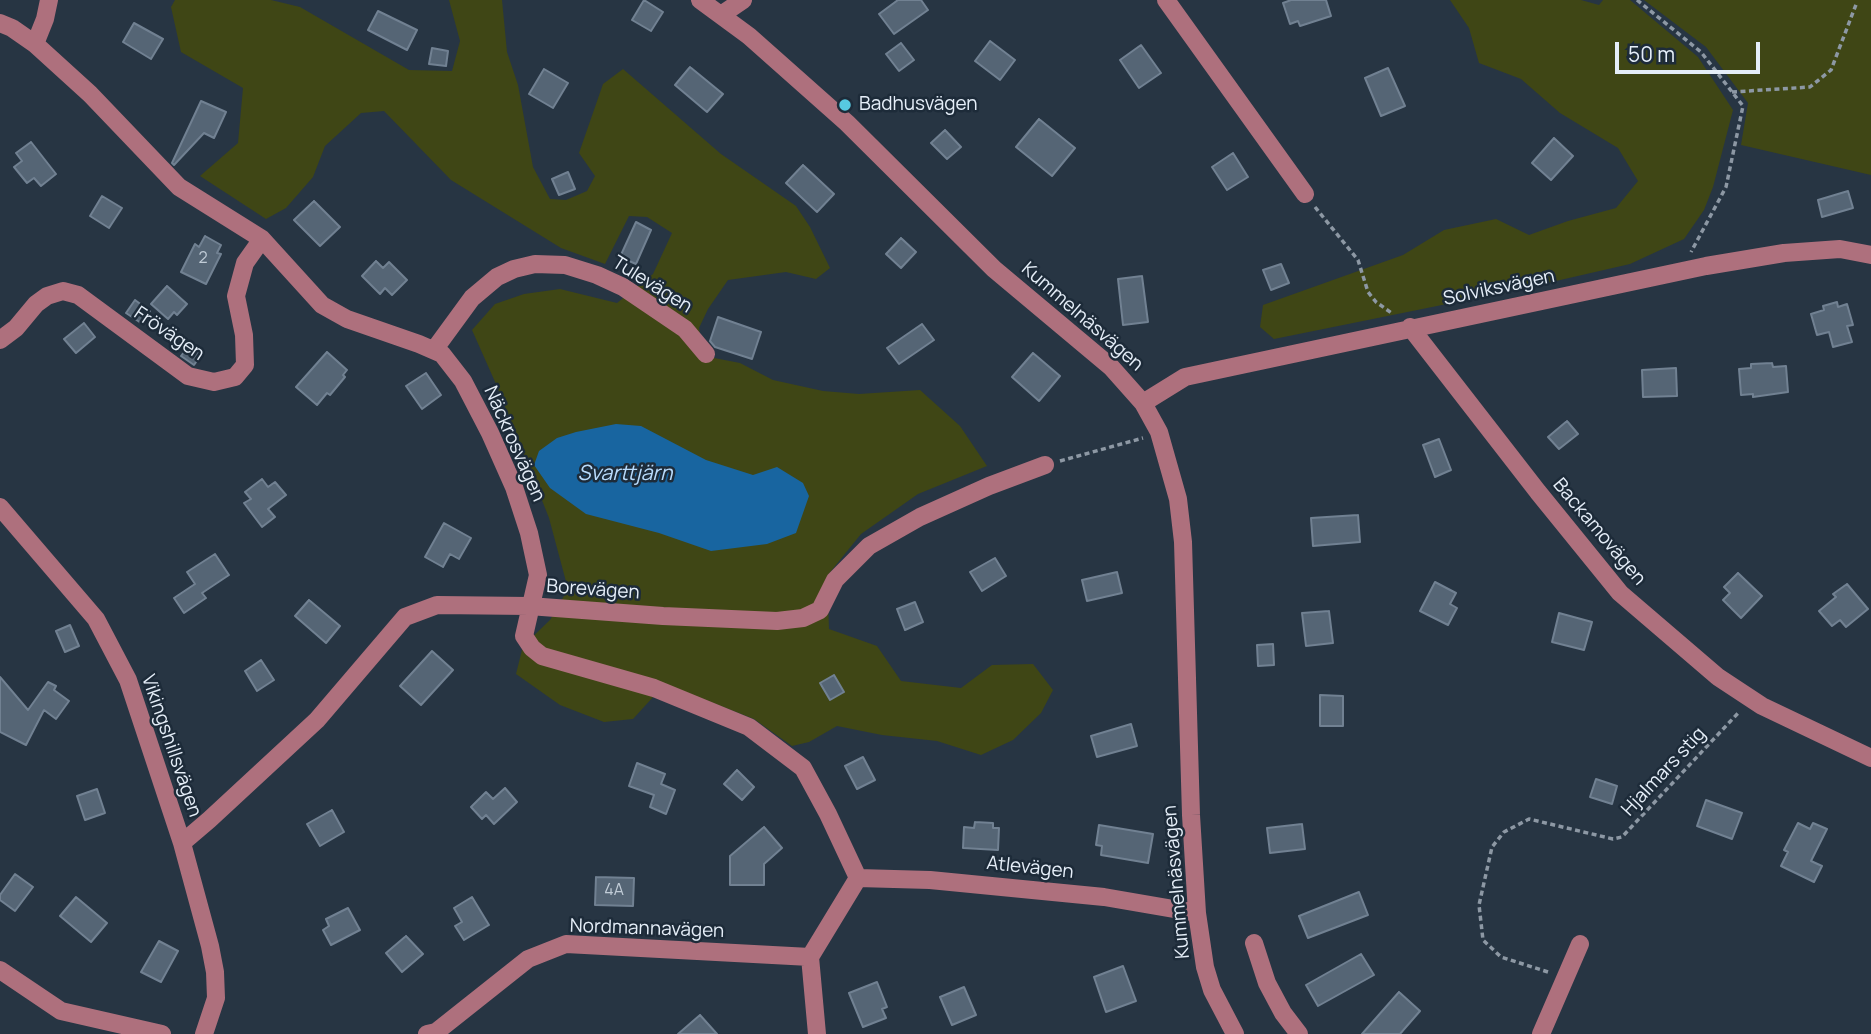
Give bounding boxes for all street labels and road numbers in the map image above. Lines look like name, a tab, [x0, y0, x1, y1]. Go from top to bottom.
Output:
street label: Tulevägen	[608, 252, 696, 318]
street label: Kummelnäsvägen	[1016, 258, 1148, 376]
street label: Solviksvägen	[1441, 265, 1557, 311]
street label: Frövägen	[129, 302, 209, 366]
street label: Näckrosvägen	[478, 383, 550, 505]
street label: Backamovägen	[1548, 474, 1650, 590]
street label: Borevägen	[546, 575, 640, 605]
street label: Vikingshillsvägen	[136, 672, 206, 820]
street label: Hjalmars stig	[1617, 723, 1711, 821]
street label: Kummelnäsvägen	[1159, 804, 1195, 960]
street label: Atlevägen	[985, 852, 1075, 884]
street label: Nordmannavägen	[569, 915, 725, 943]

